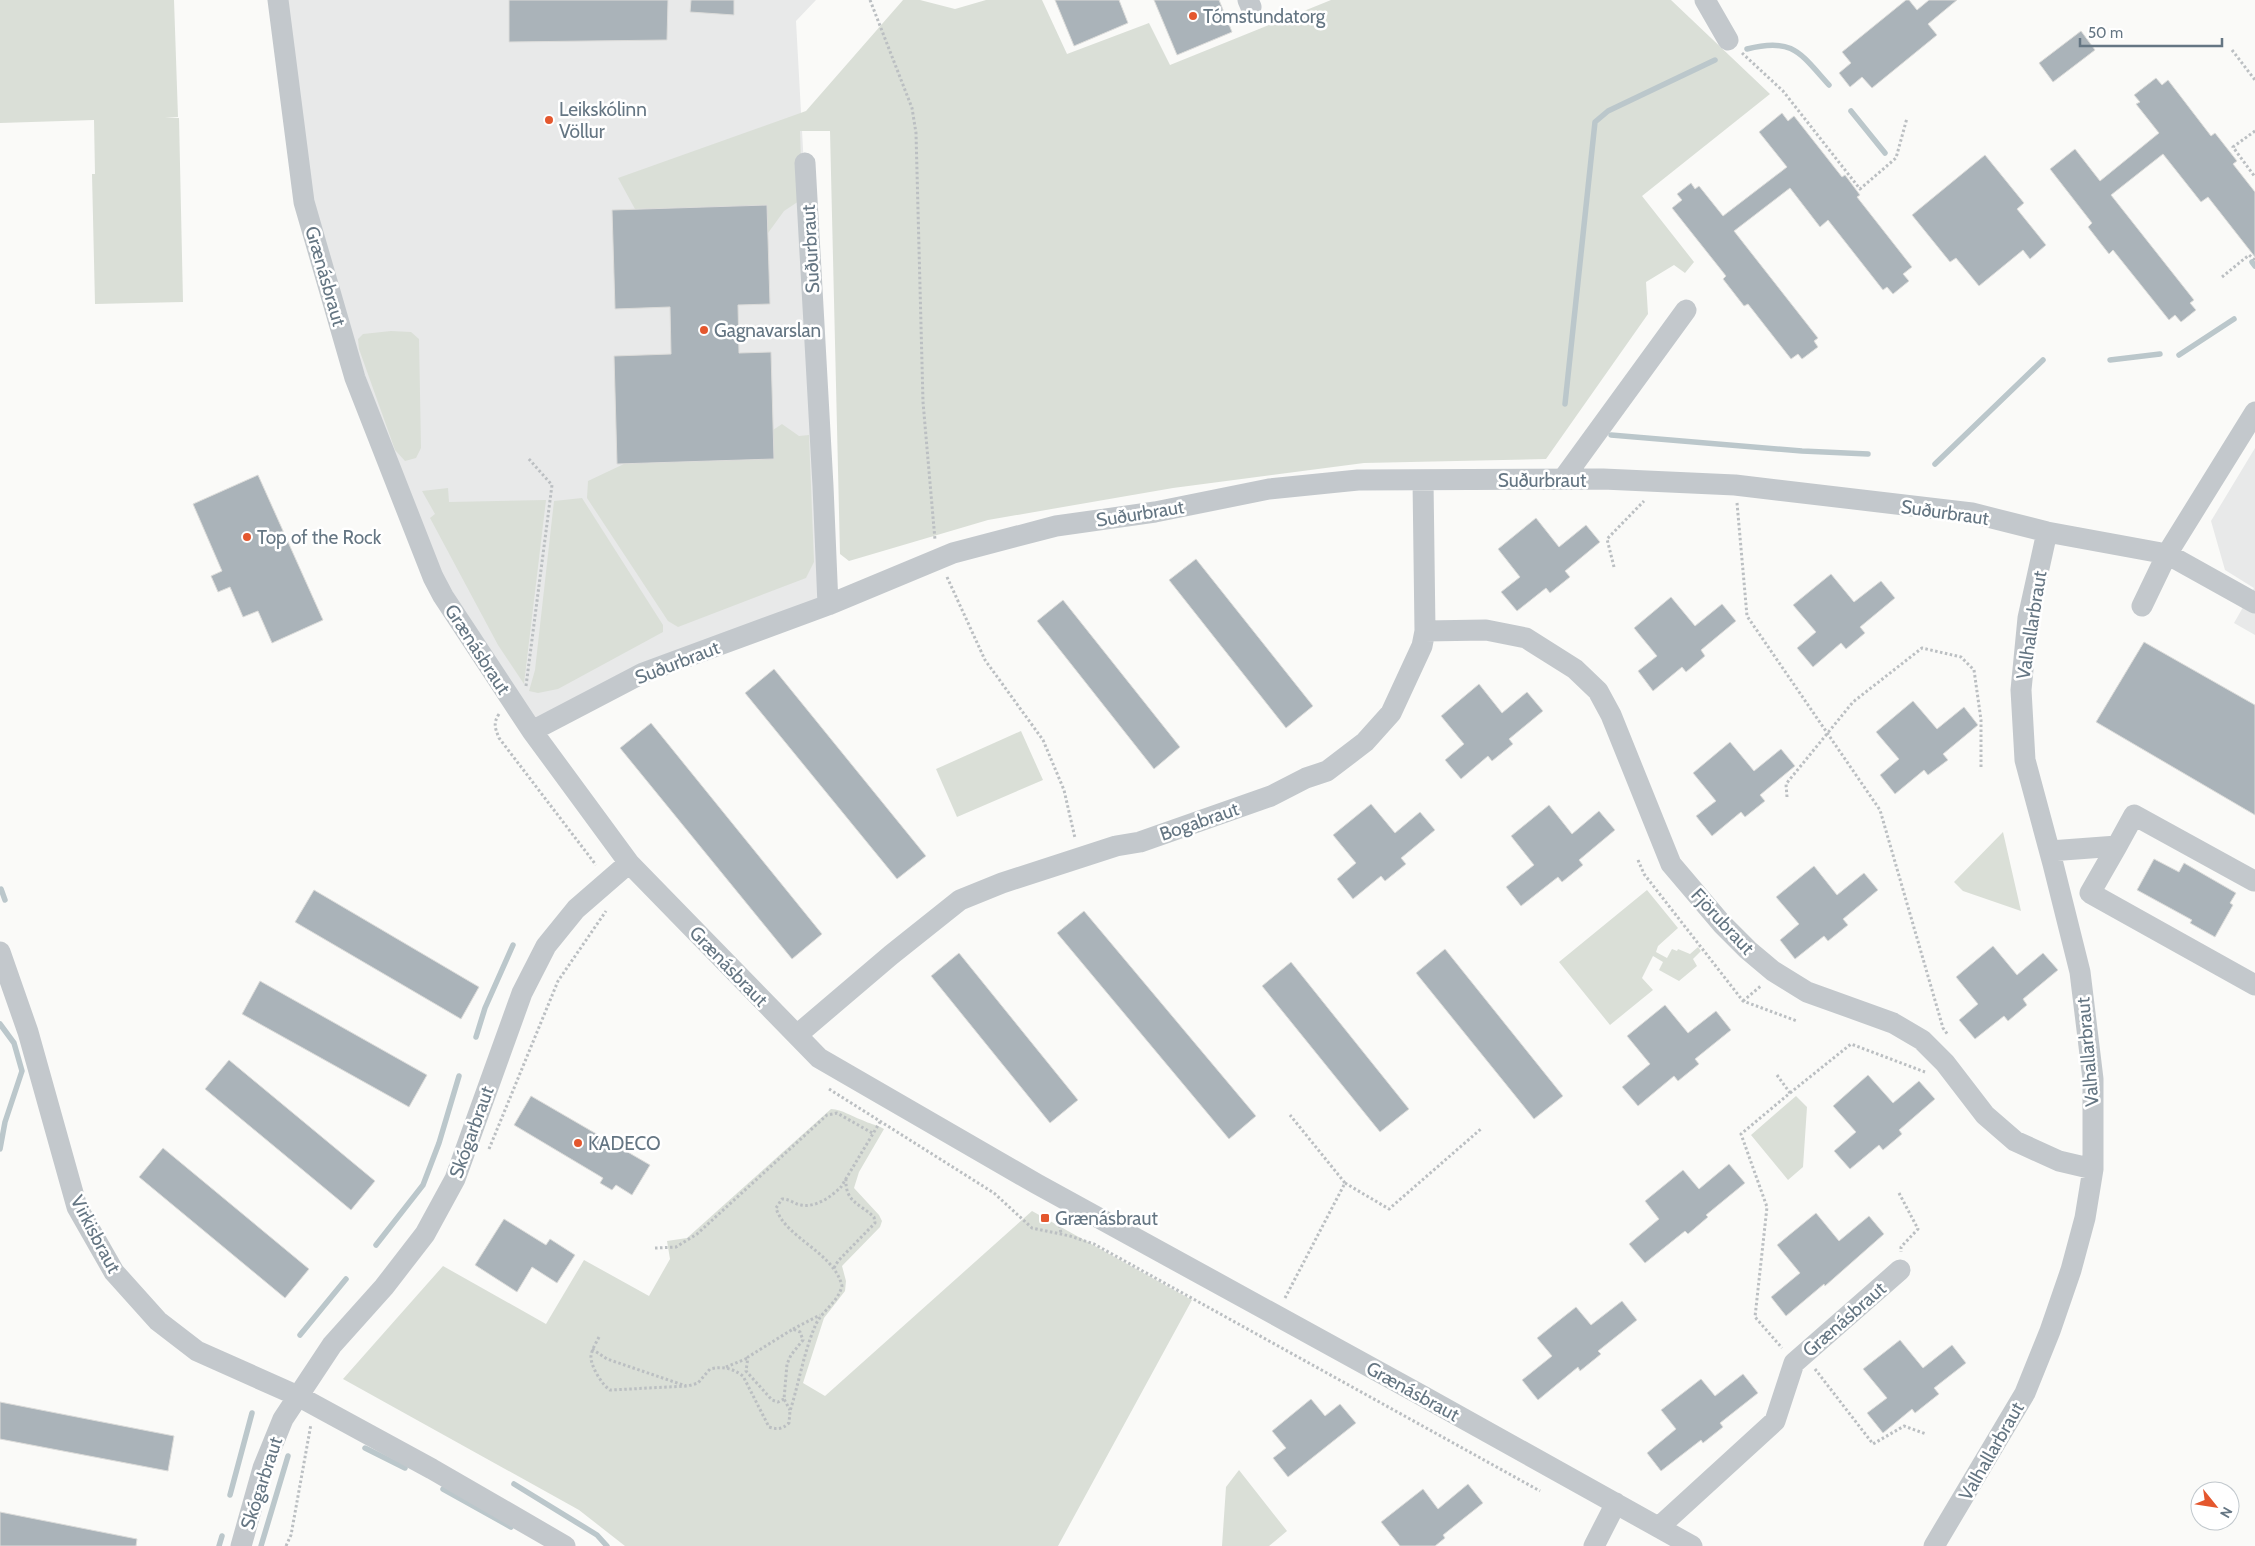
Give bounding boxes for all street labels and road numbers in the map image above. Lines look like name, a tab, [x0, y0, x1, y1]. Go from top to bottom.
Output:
street label: Suðurbraut	[797, 204, 824, 294]
street label: Grænásbraut	[300, 224, 351, 329]
street label: Suðurbraut	[1498, 469, 1587, 492]
street label: Suðurbraut	[1095, 495, 1186, 532]
street label: Suðurbraut	[1899, 495, 1991, 530]
street label: Valhallarbraut	[2012, 568, 2052, 681]
street label: Grænásbraut	[440, 600, 516, 699]
street label: Suðurbraut	[632, 636, 723, 689]
street label: Bogabraut	[1157, 797, 1242, 846]
street label: Fjörubraut	[1686, 883, 1759, 960]
street label: Grænásbraut	[685, 921, 773, 1012]
street label: Valhallarbraut	[2071, 996, 2104, 1108]
street label: Skógarbraut	[444, 1083, 499, 1181]
street label: Virkisbraut	[66, 1191, 126, 1278]
street label: Grænásbraut	[1798, 1277, 1891, 1362]
street label: Grænásbraut	[1362, 1356, 1464, 1427]
street label: Valhallarbraut	[1954, 1397, 2029, 1505]
street label: Skógarbraut	[236, 1433, 287, 1532]

